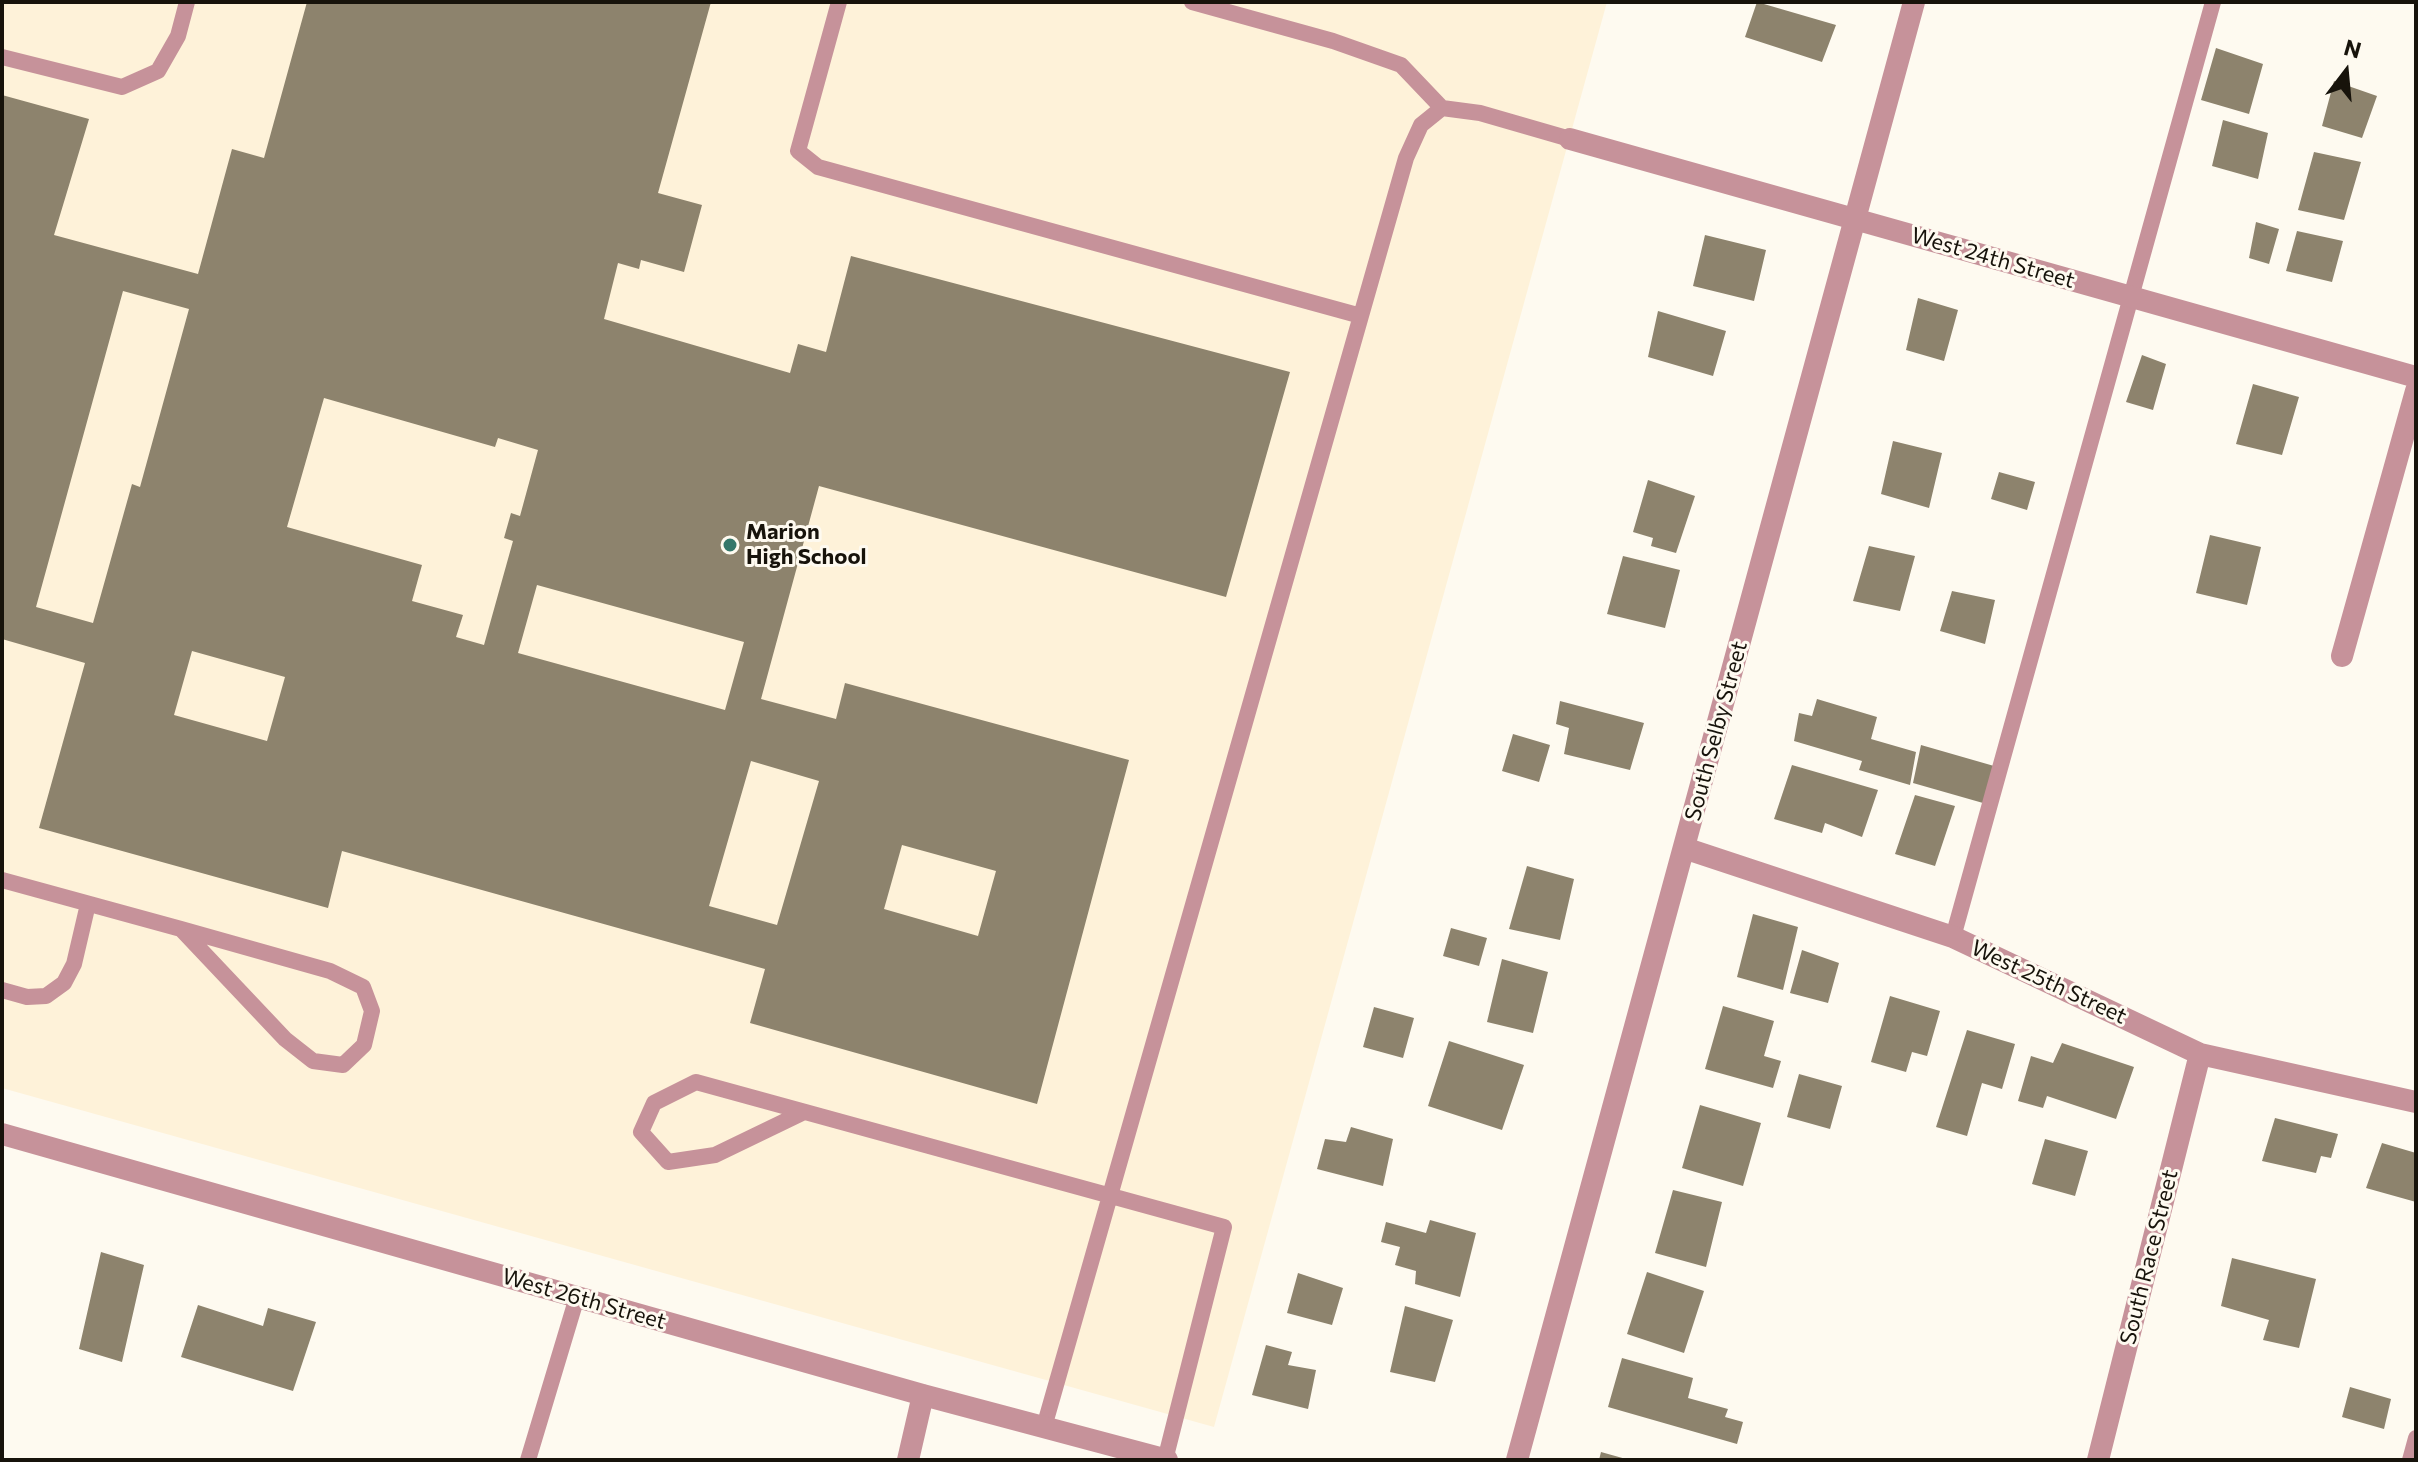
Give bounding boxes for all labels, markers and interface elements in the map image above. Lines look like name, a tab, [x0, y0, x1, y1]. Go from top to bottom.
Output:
north arrow	[2306, 32, 2386, 112]
text: N	[2341, 33, 2364, 64]
street label: West 24th Street	[1908, 222, 2078, 294]
place label: Marion High School	[746, 519, 867, 570]
marker: Marion High School	[721, 536, 739, 554]
street label: South Selby Street	[1679, 638, 1753, 824]
street label: West 25th Street	[1967, 934, 2131, 1030]
street label: South Race Street	[2115, 1167, 2183, 1347]
street label: West 26th Street	[499, 1263, 669, 1335]

